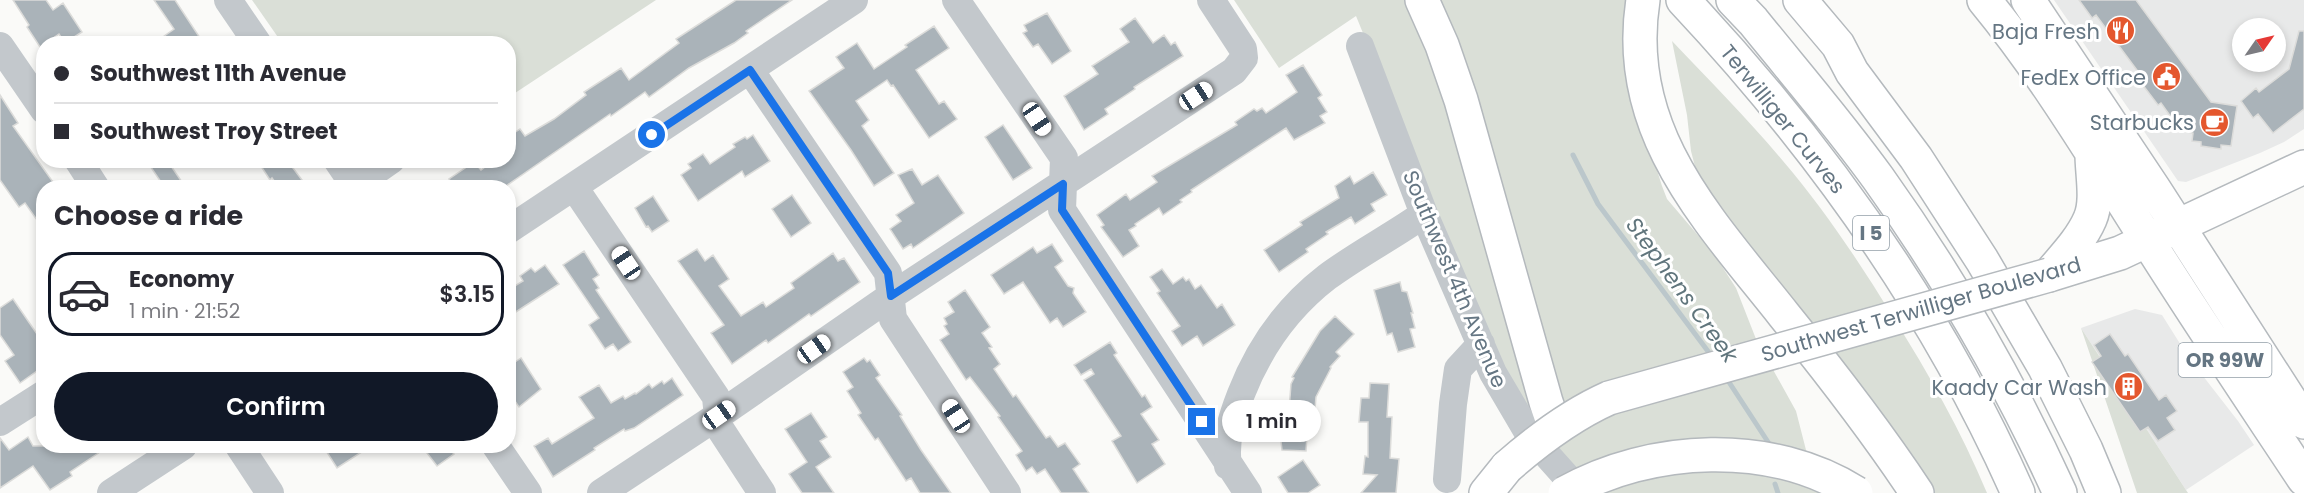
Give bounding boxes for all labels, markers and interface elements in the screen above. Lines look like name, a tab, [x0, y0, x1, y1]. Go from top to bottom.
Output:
restaurant icon: Baja Fresh	[2105, 15, 2137, 47]
place label: Baja Fresh	[1992, 17, 2100, 46]
north arrow	[2232, 18, 2286, 72]
map controls	[2232, 18, 2286, 72]
street label: Terwilliger Curves	[1714, 38, 1852, 200]
text: Southwest 11th Avenue	[90, 58, 346, 89]
public building icon: FedEx Office	[2151, 61, 2183, 93]
place label: FedEx Office	[2021, 63, 2146, 92]
car	[1176, 79, 1216, 113]
car	[1019, 99, 1055, 139]
cafe icon: Starbucks	[2199, 106, 2231, 138]
place label: Starbucks	[2090, 108, 2194, 137]
text: Southwest Troy Street	[90, 116, 338, 147]
route start	[638, 121, 665, 148]
street label: Southwest 4th Avenue	[1396, 166, 1514, 392]
text: Choose a ride	[54, 197, 243, 234]
water label: Stephens Creek	[1619, 211, 1746, 370]
road number: I 5	[1853, 216, 1889, 250]
car	[608, 243, 644, 283]
street label: Southwest Terwilliger Boulevard	[1758, 249, 2084, 369]
text: Economy	[129, 264, 234, 295]
icon: car	[57, 267, 111, 321]
text: $3.15	[440, 279, 495, 310]
text: 1 min · 21:52	[129, 297, 240, 325]
car	[794, 331, 834, 367]
road number: OR 99W	[2178, 343, 2272, 377]
building icon: Kaady Car Wash	[2112, 371, 2144, 403]
button: Confirm	[54, 372, 498, 441]
place label: Kaady Car Wash	[1931, 373, 2107, 402]
car	[939, 396, 973, 436]
car	[699, 397, 739, 433]
callout: 1 min	[1223, 401, 1322, 443]
text: 1 min	[1246, 407, 1297, 435]
route end	[1188, 408, 1215, 435]

